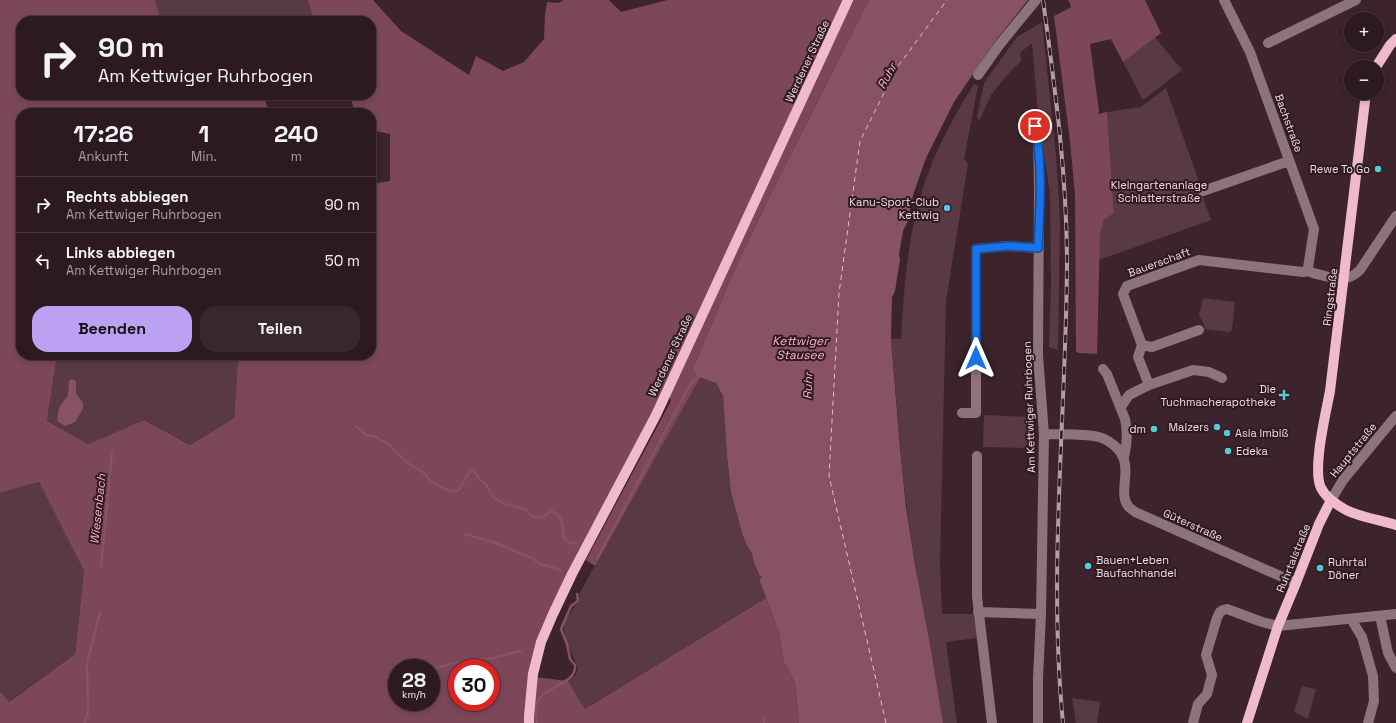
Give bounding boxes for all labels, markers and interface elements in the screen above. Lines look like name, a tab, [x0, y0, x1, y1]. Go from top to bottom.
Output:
map controls	[1344, 12, 1384, 100]
button: +	[1344, 12, 1384, 52]
street label: Werdener Straße	[782, 18, 832, 104]
text: 90 m	[98, 29, 164, 65]
icon: right	[32, 32, 84, 84]
water label: Ruhr	[874, 59, 901, 92]
button: −	[1344, 60, 1384, 100]
text: Am Kettwiger Ruhrbogen	[98, 64, 313, 87]
street label: Bachstraße	[1272, 92, 1306, 154]
pin	[1018, 109, 1052, 143]
icon: arrive	[1024, 115, 1046, 137]
text: 17:26	[73, 118, 134, 149]
text: 1	[198, 118, 209, 149]
text: 240	[274, 118, 319, 149]
text: Ankunft	[78, 148, 129, 165]
text: Min.	[191, 148, 217, 165]
text: m	[291, 148, 302, 165]
place label: Rewe To Go	[1310, 162, 1370, 176]
marker: Rewe To Go	[1373, 164, 1383, 174]
park label: Kleingartenanlage Schlatterstraße	[1111, 178, 1207, 205]
text: Rechts abbiegen	[66, 187, 188, 206]
icon: right	[32, 194, 54, 216]
text: 90 m	[324, 195, 360, 214]
place label: Kanu-Sport-Club Kettwig	[849, 195, 939, 222]
marker: Kanu-Sport-Club Kettwig	[942, 203, 952, 213]
text: Am Kettwiger Ruhrbogen	[66, 206, 222, 223]
text: Links abbiegen	[66, 243, 175, 262]
street label: Bauerschaft	[1126, 244, 1192, 280]
icon: left	[32, 250, 54, 272]
text: 50 m	[325, 251, 360, 270]
text: Am Kettwiger Ruhrbogen	[66, 262, 222, 279]
street label: Ringstraße	[1320, 267, 1340, 327]
button: Beenden	[32, 306, 192, 352]
button: Teilen	[200, 306, 360, 352]
street label: Werdener Straße	[645, 312, 695, 398]
water label: Kettwiger Stausee	[772, 333, 829, 363]
position arrow	[955, 337, 997, 379]
street label: Am Kettwiger Ruhrbogen	[1020, 341, 1038, 473]
water label: Ruhr	[800, 371, 817, 400]
place label: Die Tuchmacherapotheke	[1160, 382, 1276, 409]
marker: Die Tuchmacherapotheke	[1279, 390, 1289, 400]
place label: Malzers	[1169, 420, 1209, 434]
street label: Hauptstraße	[1327, 420, 1379, 480]
place label: dm	[1129, 422, 1146, 436]
marker: Malzers	[1212, 422, 1222, 432]
marker: dm	[1149, 424, 1159, 434]
place label: Asia Imbiß	[1235, 426, 1288, 440]
marker: Asia Imbiß	[1222, 428, 1232, 438]
place label: Edeka	[1236, 444, 1269, 458]
marker: Edeka	[1223, 446, 1233, 456]
water label: Wiesenbach	[86, 473, 110, 545]
street label: Güterstraße	[1161, 506, 1225, 544]
street label: Ruhrtalstraße	[1273, 522, 1313, 594]
place label: Bauen+Leben Baufachhandel	[1096, 553, 1177, 580]
place label: Ruhrtal Döner	[1328, 555, 1367, 582]
marker: Bauen+Leben Baufachhandel	[1083, 561, 1093, 571]
marker: Ruhrtal Döner	[1315, 563, 1325, 573]
speed limit sign: 30	[448, 659, 500, 711]
text: 28	[402, 667, 426, 693]
text: km/h	[402, 688, 426, 701]

